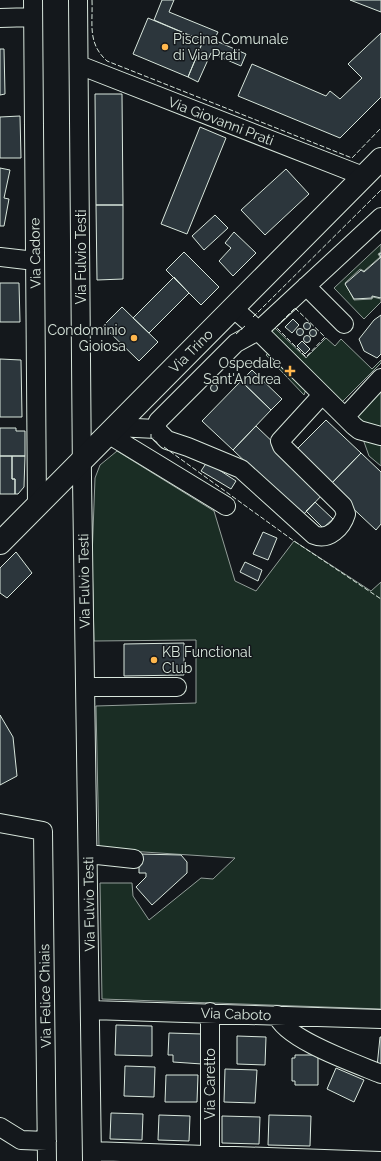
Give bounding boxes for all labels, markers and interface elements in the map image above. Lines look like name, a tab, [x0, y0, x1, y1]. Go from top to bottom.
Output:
place label: Piscina Comunale di Via Prati	[173, 31, 289, 63]
marker: Piscina Comunale di Via Prati	[160, 42, 170, 52]
street label: Via Giovanni Prati	[166, 94, 276, 148]
street label: Via Fulvio Testi	[73, 209, 89, 305]
street label: Via Cadore	[26, 217, 44, 289]
place label: Condominio Gioiosa	[47, 322, 126, 354]
street label: Via Trino	[166, 326, 216, 376]
marker: Condominio Gioiosa	[129, 333, 139, 343]
place label: Ospedale Sant'Andrea	[203, 355, 281, 387]
marker: Ospedale Sant'Andrea	[284, 365, 296, 377]
street label: Via Fulvio Testi	[75, 533, 93, 629]
place label: KB Functional Club	[162, 644, 252, 676]
marker: KB Functional Club	[149, 655, 159, 665]
street label: Via Fulvio Testi	[80, 856, 98, 952]
street label: Via Felice Chiais	[36, 943, 54, 1048]
street label: Via Caboto	[200, 1005, 272, 1023]
street label: Via Caretto	[202, 1048, 218, 1120]

